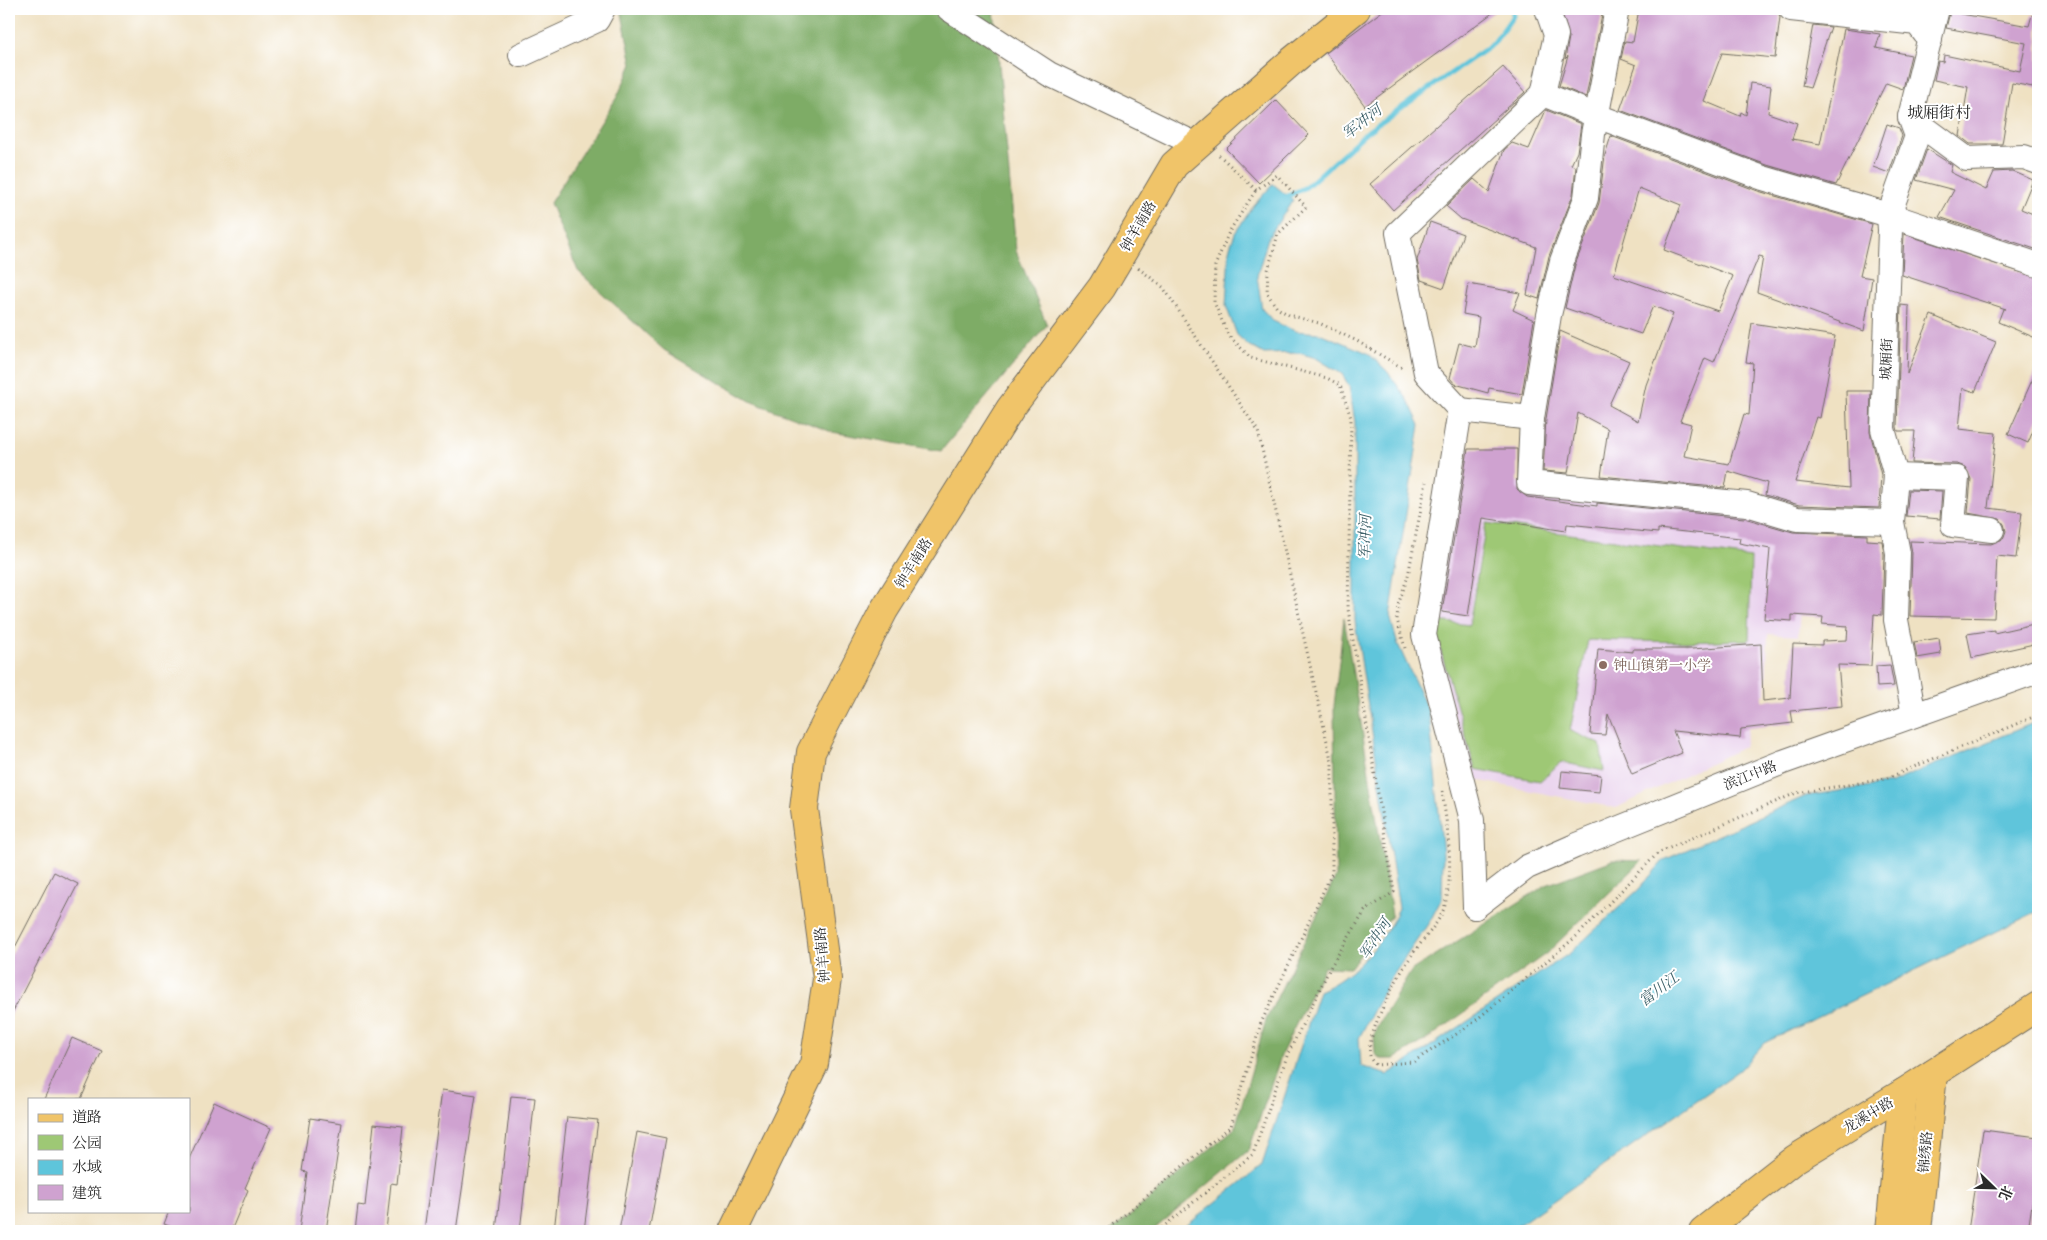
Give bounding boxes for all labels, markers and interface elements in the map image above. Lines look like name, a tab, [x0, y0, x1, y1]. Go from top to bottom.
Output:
water label: 军冲河	[1338, 98, 1388, 143]
district label: 城厢街村	[1907, 102, 1971, 122]
street label: 钟羊南路	[1116, 197, 1160, 255]
street label: 城厢街	[1876, 338, 1896, 380]
water label: 军冲河	[1355, 511, 1374, 560]
street label: 钟羊南路	[891, 534, 935, 592]
place label: 钟山镇第一小学	[1613, 656, 1711, 674]
marker: 钟山镇第一小学	[1597, 659, 1609, 671]
street label: 滨江中路	[1721, 756, 1779, 794]
water label: 军冲河	[1354, 912, 1396, 963]
street label: 钟羊南路	[811, 926, 833, 984]
water label: 富川江	[1635, 966, 1684, 1010]
street label: 龙溪中路	[1839, 1093, 1897, 1137]
legend	[28, 1098, 190, 1212]
text: 道路	[72, 1107, 102, 1126]
street label: 锦绣路	[1914, 1130, 1936, 1174]
text: 公园	[72, 1133, 102, 1152]
text: 水域	[72, 1157, 102, 1176]
north arrow	[1970, 1162, 2020, 1212]
text: 建筑	[72, 1183, 102, 1202]
text: 北	[1995, 1183, 2017, 1203]

